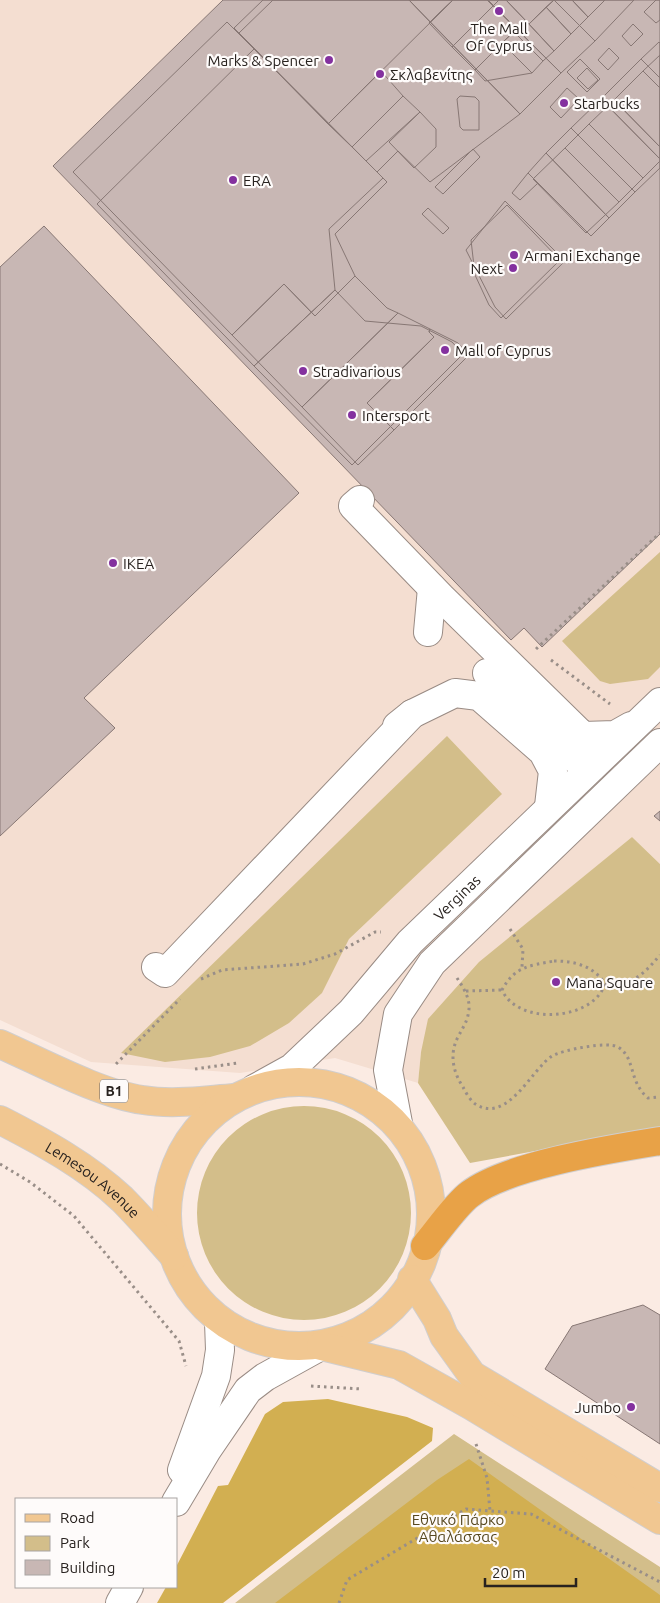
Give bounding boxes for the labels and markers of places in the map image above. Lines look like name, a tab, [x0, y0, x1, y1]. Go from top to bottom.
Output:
marker: The Mall Of Cyprus	[493, 5, 505, 17]
place label: The Mall Of Cyprus	[466, 20, 532, 54]
place label: Marks & Spencer	[207, 52, 319, 69]
marker: Marks & Spencer	[323, 54, 335, 66]
place label: Σκλαβενίτης	[390, 66, 473, 83]
marker: Σκλαβενίτης	[374, 68, 386, 80]
place label: Starbucks	[574, 95, 640, 112]
marker: Starbucks	[558, 97, 570, 109]
place label: ERA	[243, 172, 271, 189]
marker: ERA	[227, 174, 239, 186]
place label: Armani Exchange	[524, 247, 640, 264]
marker: Armani Exchange	[508, 249, 520, 261]
place label: Next	[471, 260, 503, 277]
marker: Next	[507, 262, 519, 274]
place label: Mall of Cyprus	[455, 342, 551, 359]
marker: Mall of Cyprus	[439, 344, 451, 356]
place label: Stradivarious	[313, 363, 401, 380]
marker: Stradivarious	[297, 365, 309, 377]
place label: Intersport	[362, 407, 430, 424]
marker: Intersport	[346, 409, 358, 421]
place label: IKEA	[123, 555, 155, 572]
marker: IKEA	[107, 557, 119, 569]
place label: Mana Square	[566, 974, 653, 991]
marker: Mana Square	[550, 976, 562, 988]
place label: Jumbo	[575, 1399, 621, 1416]
marker: Jumbo	[625, 1401, 637, 1413]

